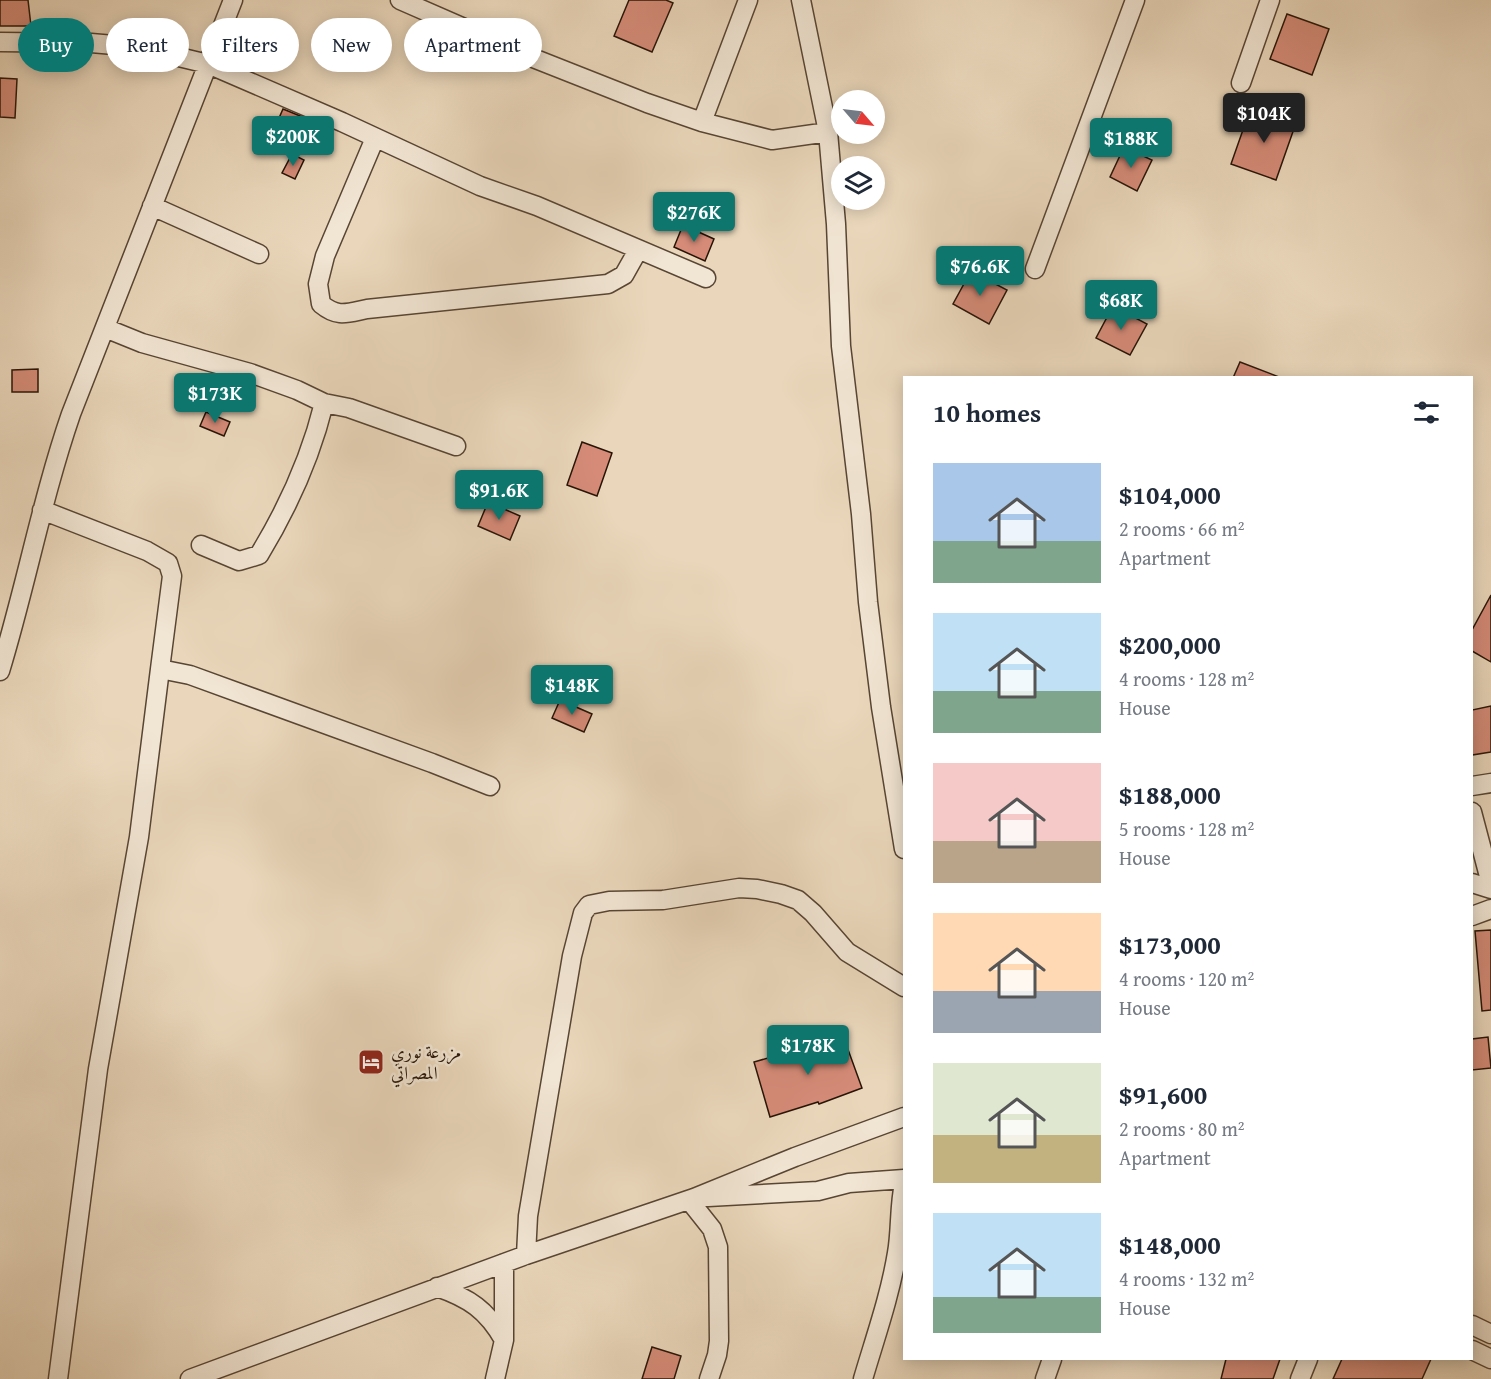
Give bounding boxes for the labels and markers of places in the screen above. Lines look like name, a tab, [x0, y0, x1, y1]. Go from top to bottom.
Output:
pin: $104K	[1222, 93, 1306, 144]
pin: $200K	[251, 116, 335, 167]
pin: $188K	[1089, 118, 1173, 169]
pin: $276K	[652, 192, 736, 243]
pin: $76.6K	[931, 246, 1029, 297]
pin: $68K	[1085, 280, 1157, 331]
pin: $173K	[173, 373, 257, 424]
pin: $91.6K	[450, 470, 548, 521]
pin: $148K	[530, 665, 614, 716]
pin: $178K	[766, 1025, 850, 1076]
place label: مزرعة نوري المصراتي	[391, 1038, 461, 1088]
hotel icon: مزرعة نوري المصراتي	[356, 1047, 386, 1077]

